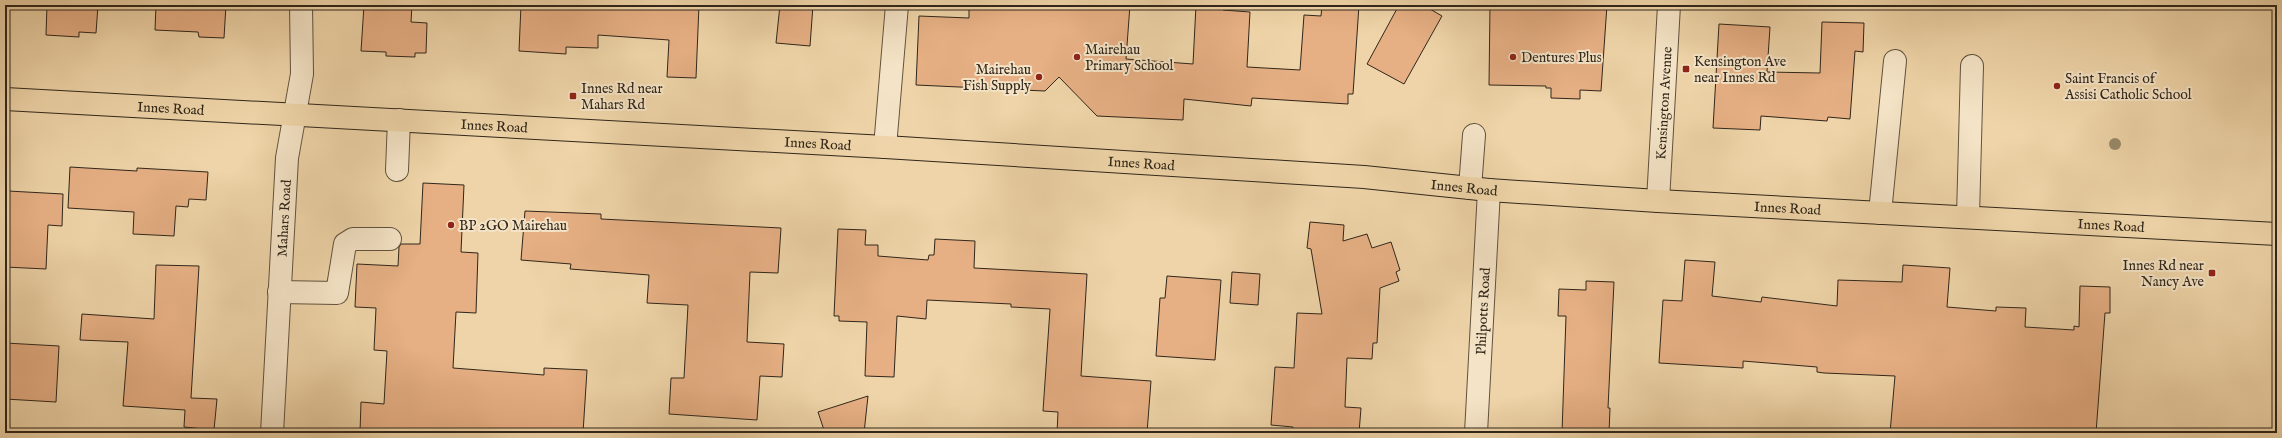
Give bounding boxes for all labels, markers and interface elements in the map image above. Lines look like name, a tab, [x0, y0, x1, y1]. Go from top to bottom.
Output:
place label: Mairehau Primary School	[1085, 41, 1174, 75]
street label: Kensington Avenue	[1652, 46, 1677, 160]
place label: Dentures Plus	[1521, 49, 1602, 67]
marker: Mairehau Primary School	[1072, 52, 1082, 62]
marker: Dentures Plus	[1508, 52, 1518, 62]
place label: Kensington Ave near Innes Rd	[1694, 53, 1787, 87]
place label: Mairehau Fish Supply	[963, 61, 1031, 95]
marker: Kensington Ave near Innes Rd	[1681, 64, 1691, 74]
place label: Saint Francis of Assisi Catholic School	[2064, 70, 2192, 104]
marker: Mairehau Fish Supply	[1034, 72, 1044, 82]
place label: Innes Rd near Mahars Rd	[581, 80, 663, 114]
marker: Saint Francis of Assisi Catholic School	[2052, 81, 2062, 91]
marker: Innes Rd near Mahars Rd	[568, 91, 578, 101]
street label: Innes Road	[137, 98, 205, 120]
street label: Innes Road	[460, 116, 529, 138]
street label: Innes Road	[784, 134, 852, 155]
street label: Innes Road	[1107, 153, 1176, 175]
street label: Innes Road	[1430, 176, 1499, 201]
street label: Mahars Road	[274, 179, 296, 258]
street label: Innes Road	[1754, 198, 1822, 220]
street label: Innes Road	[2077, 215, 2146, 237]
place label: BP 2GO Mairehau	[459, 217, 567, 235]
marker: BP 2GO Mairehau	[446, 220, 456, 230]
place label: Innes Rd near Nancy Ave	[2122, 257, 2205, 291]
street label: Philpotts Road	[1472, 266, 1495, 355]
marker: Innes Rd near Nancy Ave	[2207, 268, 2217, 278]

